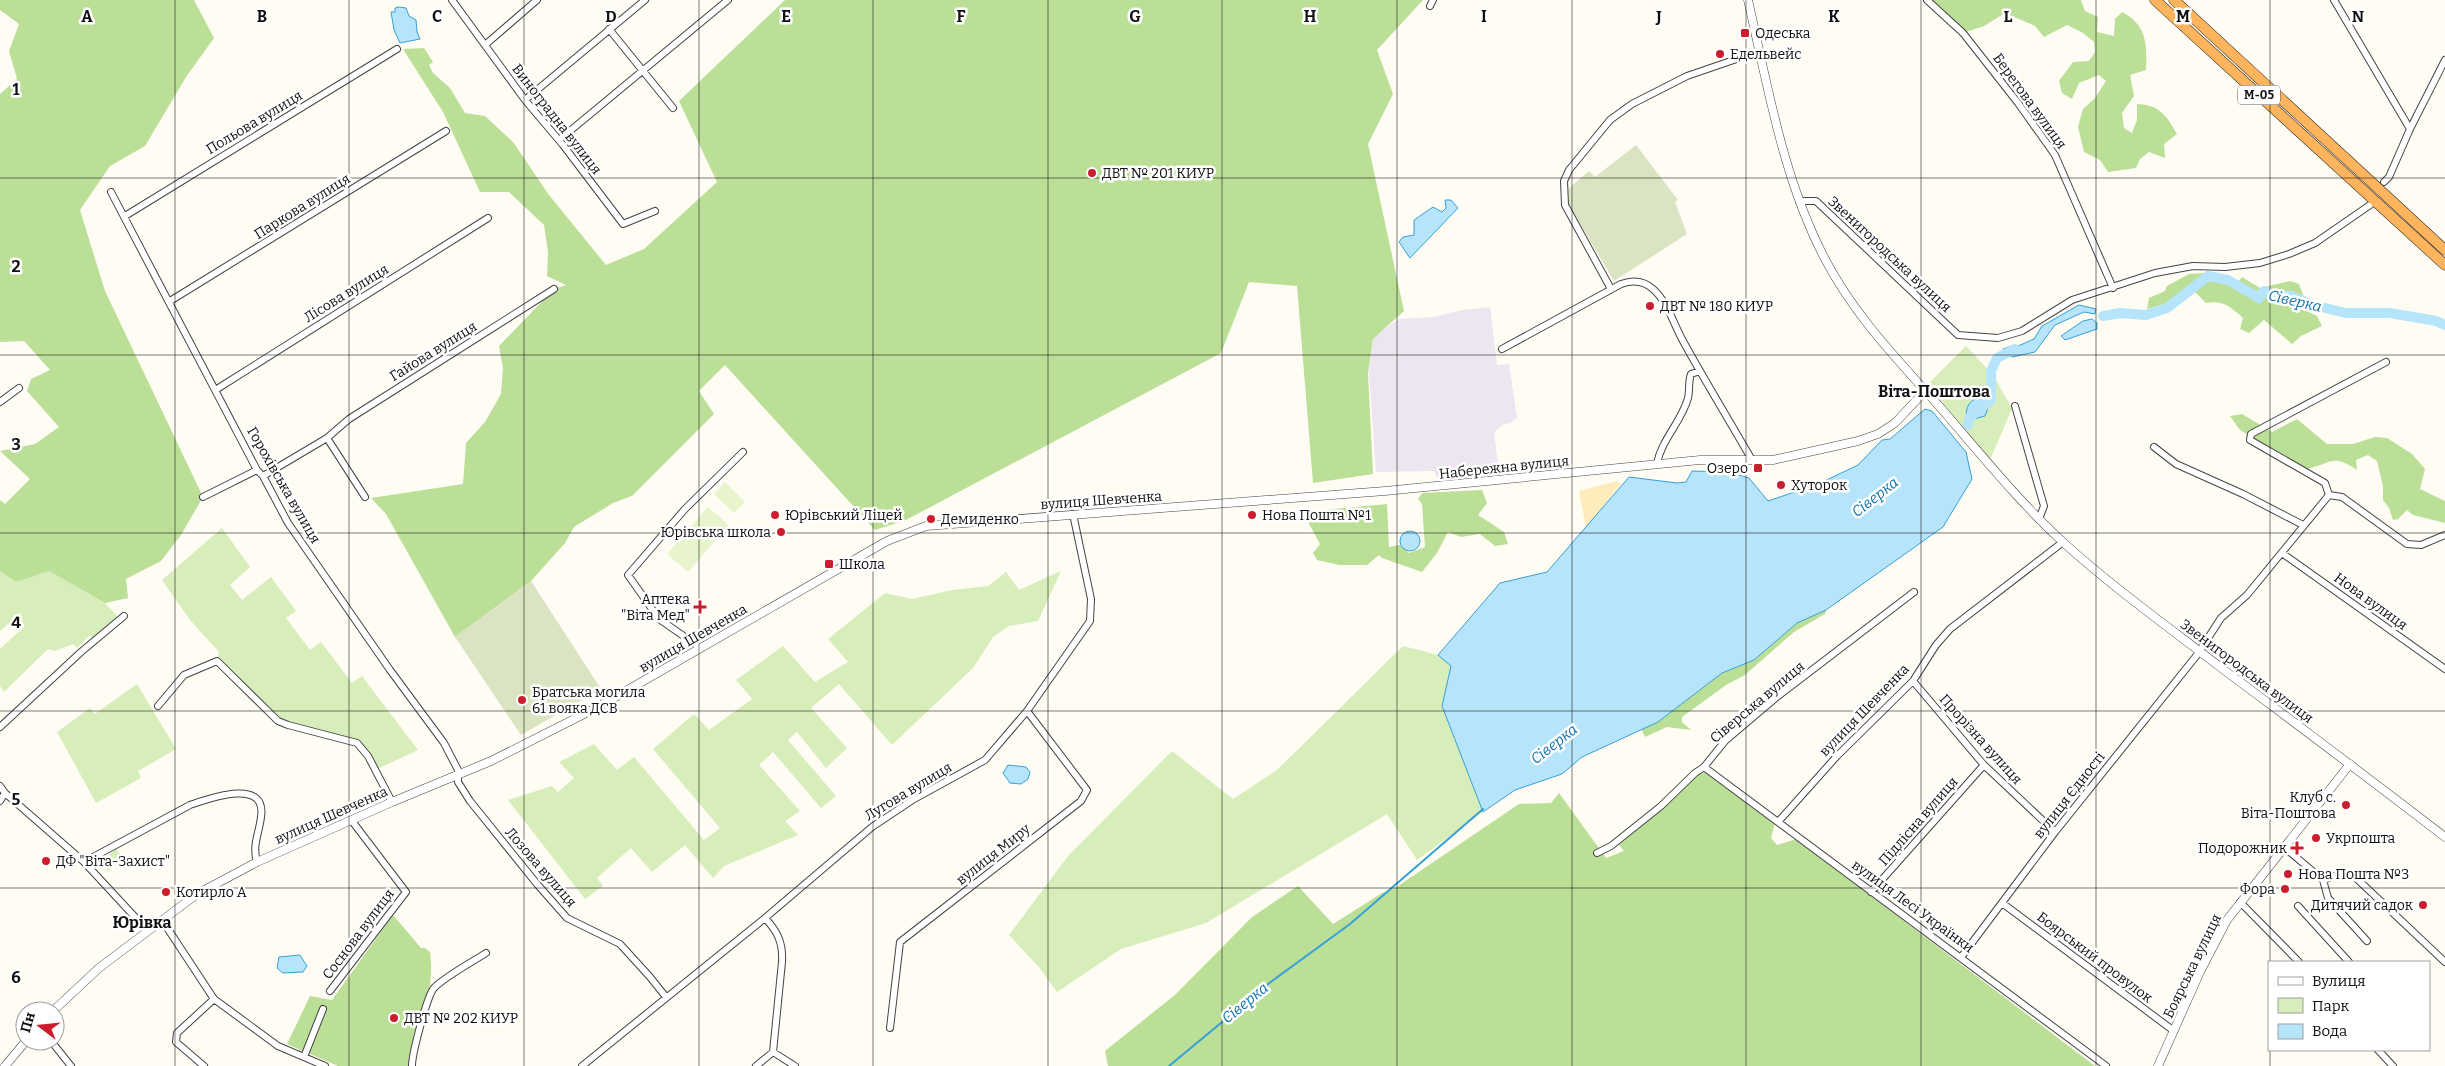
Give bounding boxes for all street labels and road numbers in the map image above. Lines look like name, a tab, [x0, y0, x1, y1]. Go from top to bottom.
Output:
street label: Берегова вулиця	[1989, 50, 2070, 153]
street label: Виноградна вулиця	[508, 61, 605, 178]
road number: М-05	[2238, 86, 2280, 104]
street label: Польова вулиця	[203, 87, 306, 158]
street label: Паркова вулиця	[251, 170, 354, 243]
street label: Звенигородська вулиця	[1825, 193, 1955, 316]
street label: Лісова вулиця	[301, 261, 392, 326]
street label: Гайова вулиця	[387, 318, 480, 385]
street label: Горохівська вулиця	[243, 424, 324, 547]
street label: Набережна вулиця	[1438, 452, 1570, 483]
street label: вулиця Шевченка	[1040, 488, 1163, 513]
street label: Нова вулиця	[2331, 569, 2411, 634]
street label: вулиця Шевченка	[636, 600, 750, 676]
street label: Звенигородська вулиця	[2177, 616, 2317, 727]
street label: Сіверська вулиця	[1707, 658, 1808, 747]
street label: вулиця Шевченка	[1816, 660, 1913, 760]
street label: Прорізна вулиця	[1936, 691, 2026, 788]
street label: вулиця Єдності	[2030, 749, 2108, 842]
street label: Лугова вулиця	[862, 759, 955, 824]
street label: Підлісна вулиця	[1875, 773, 1962, 869]
street label: вулиця Шевченка	[272, 783, 391, 848]
street label: вулиця Миру	[953, 820, 1034, 889]
street label: Лозова вулиця	[501, 824, 580, 911]
street label: вулиця Лесі Українки	[1848, 856, 1977, 956]
street label: Соснова вулиця	[319, 886, 398, 983]
street label: Боярський провулок	[2033, 908, 2157, 1007]
street label: Боярська вулиця	[2160, 911, 2225, 1021]

